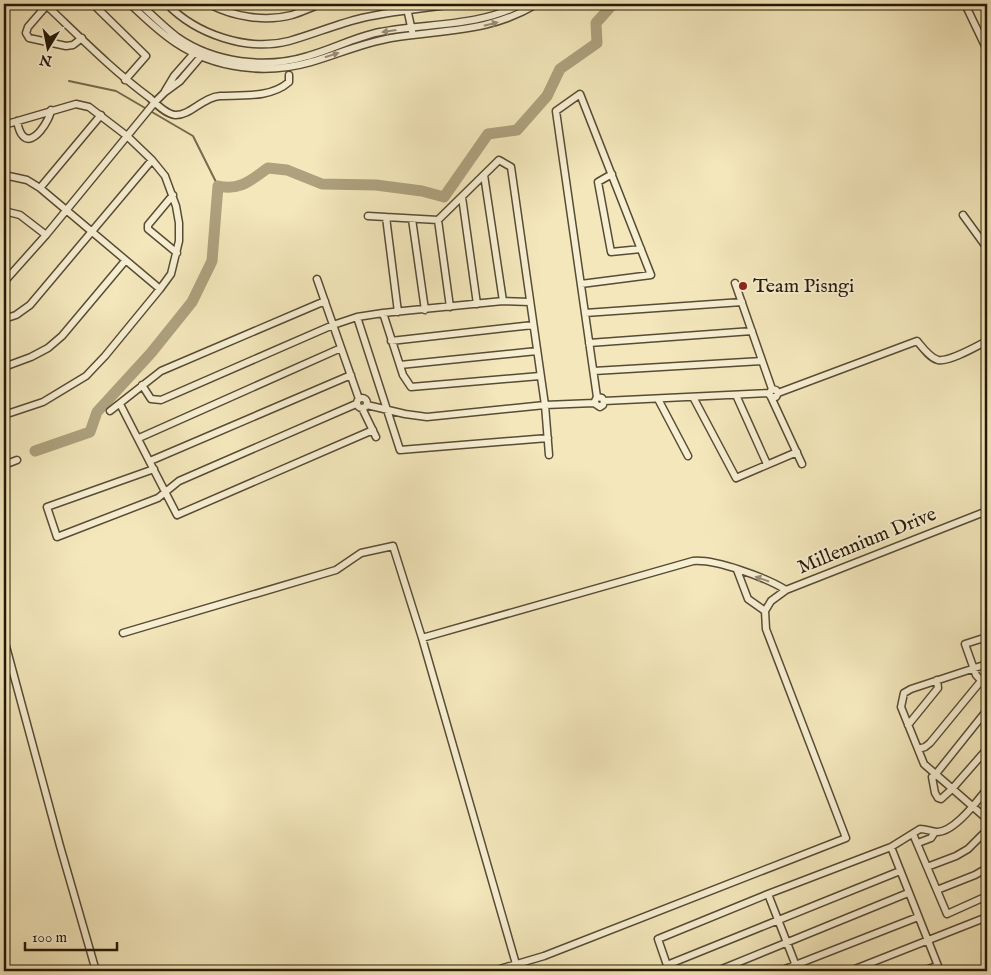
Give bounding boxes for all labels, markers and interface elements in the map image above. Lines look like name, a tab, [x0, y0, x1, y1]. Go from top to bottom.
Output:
one-way arrow	[484, 20, 499, 28]
north arrow	[22, 22, 72, 72]
one-way arrow	[380, 27, 396, 35]
text: N	[38, 50, 54, 70]
one-way arrow	[325, 51, 340, 58]
place label: Team Pisngi	[753, 274, 854, 299]
marker: Team Pisngi	[737, 280, 749, 292]
street label: Millennium Drive	[794, 502, 940, 580]
one-way arrow	[754, 575, 769, 583]
scale bar	[25, 920, 118, 952]
text: 100 m	[32, 928, 68, 947]

